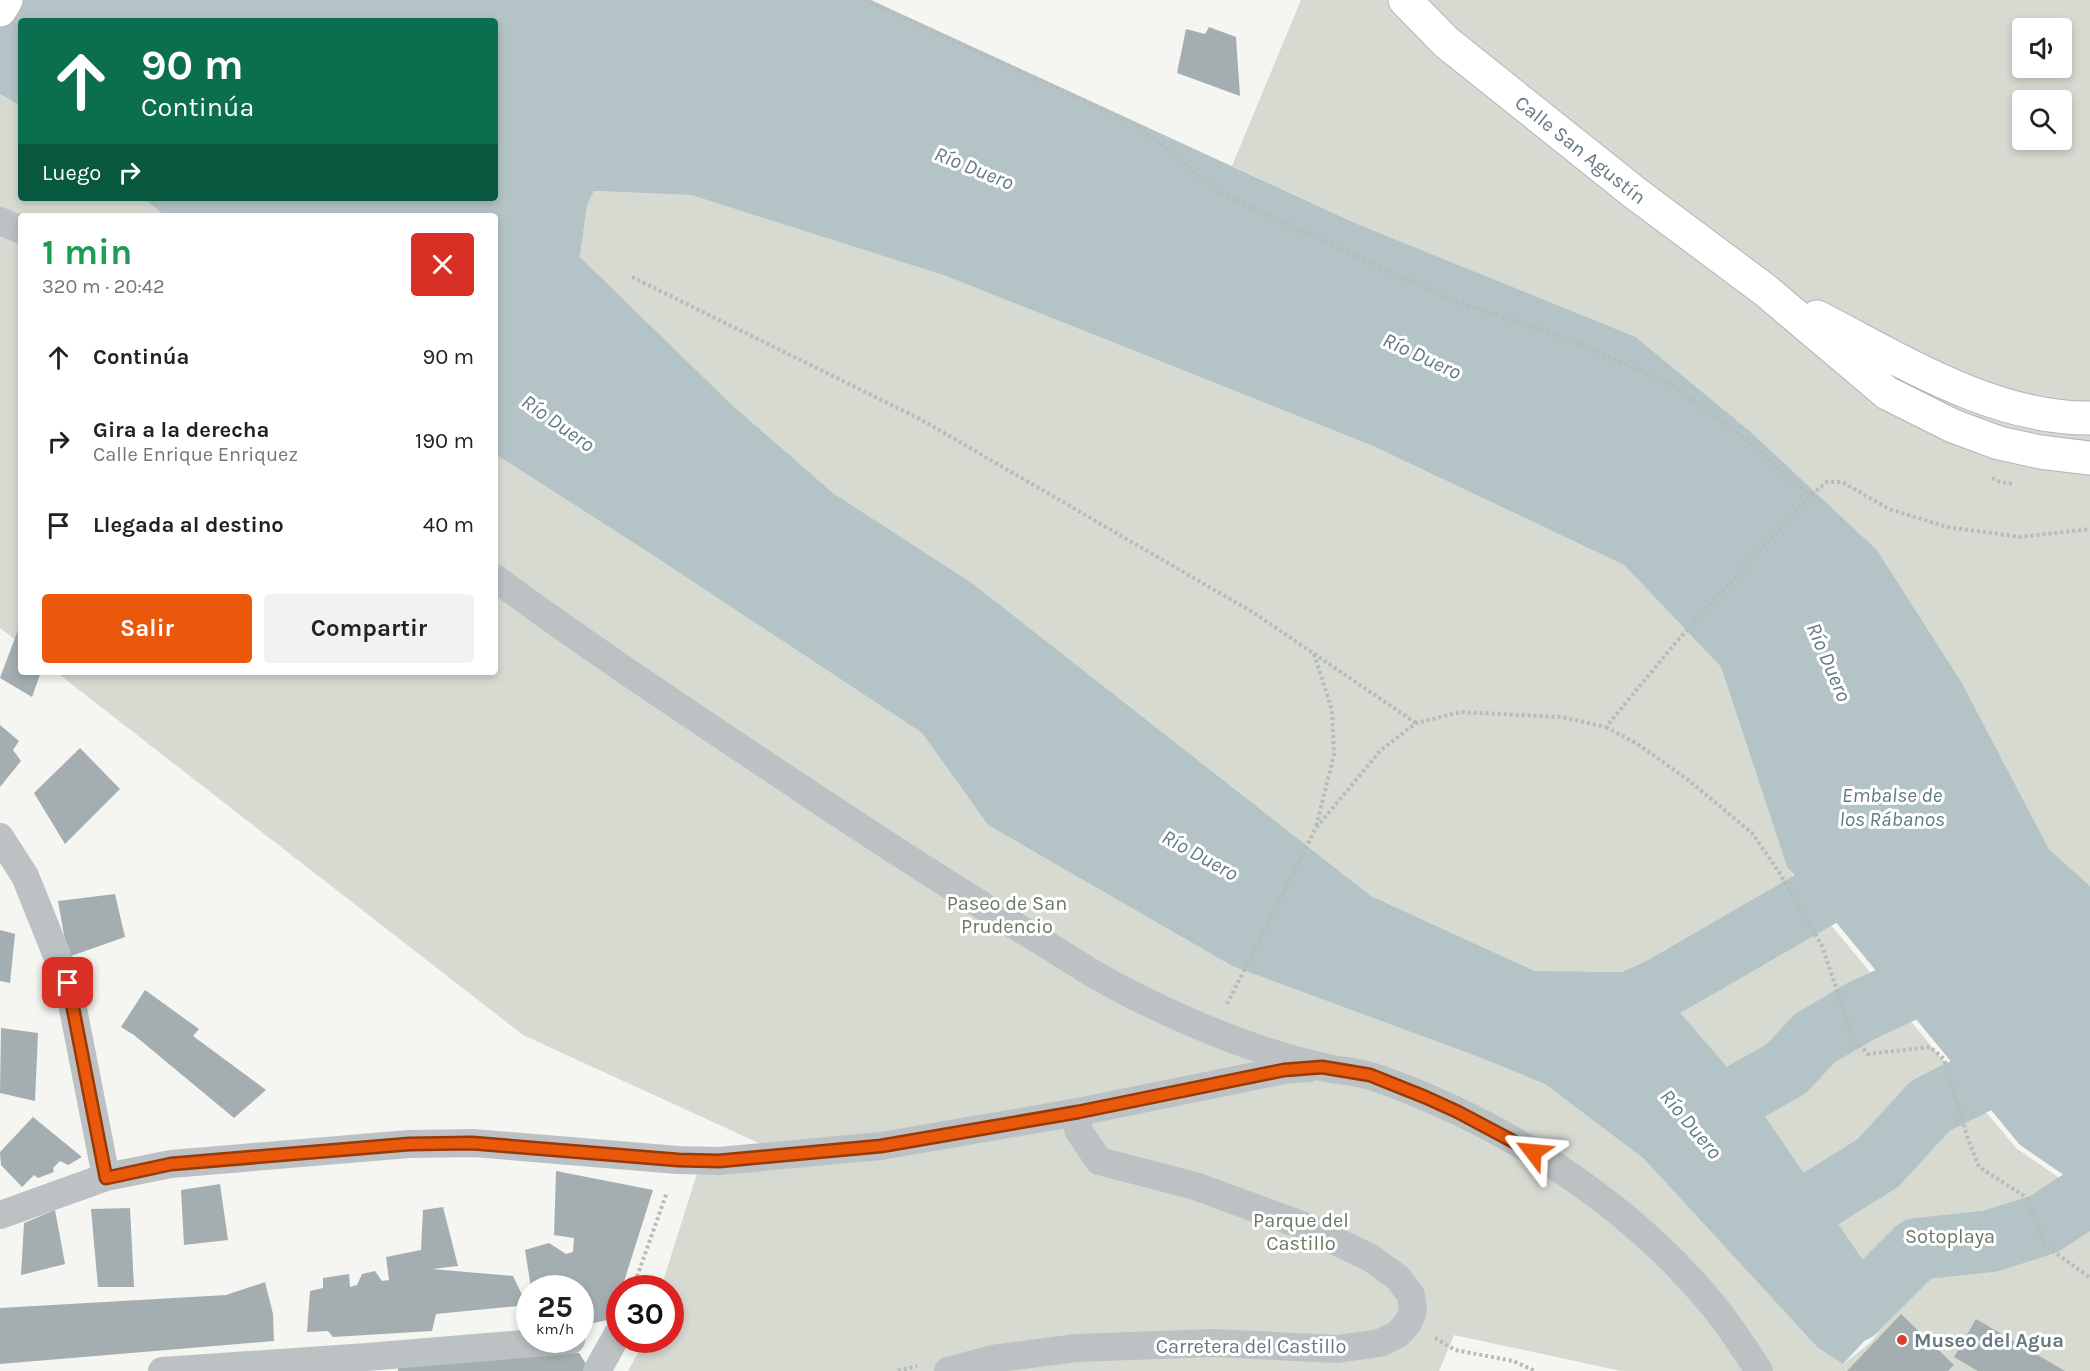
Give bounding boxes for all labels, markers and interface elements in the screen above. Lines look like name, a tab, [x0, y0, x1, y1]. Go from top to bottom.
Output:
map controls	[2012, 18, 2072, 150]
button: sound	[2012, 18, 2072, 78]
text: 90 m	[141, 40, 244, 90]
icon: ahead	[42, 42, 120, 120]
button: search	[2012, 90, 2072, 150]
text: Continúa	[141, 91, 254, 123]
street label: Calle San Agustín	[1510, 91, 1650, 209]
water label: Río Duero	[931, 141, 1018, 195]
icon: right	[113, 156, 146, 189]
text: Luego	[42, 160, 101, 186]
text: 1 min	[42, 231, 132, 273]
button: close	[411, 233, 474, 296]
text: 320 m · 20:42	[42, 275, 165, 298]
water label: Río Duero	[1379, 328, 1465, 385]
icon: ahead	[42, 341, 75, 374]
text: Continúa	[93, 344, 189, 370]
text: 90 m	[422, 344, 474, 370]
water label: Río Duero	[517, 389, 600, 457]
text: Gira a la derecha	[93, 417, 269, 443]
icon: right	[42, 425, 75, 458]
text: 190 m	[415, 428, 474, 454]
text: Calle Enrique Enriquez	[93, 443, 298, 466]
icon: arrive	[42, 509, 75, 542]
text: Llegada al destino	[93, 512, 284, 538]
text: 40 m	[423, 512, 474, 538]
button: Salir	[42, 594, 252, 663]
button: Compartir	[264, 594, 474, 663]
water label: Río Duero	[1802, 619, 1857, 706]
water label: Embalse de los Rábanos	[1839, 783, 1945, 831]
water label: Río Duero	[1158, 824, 1243, 886]
park label: Paseo de San Prudencio	[947, 892, 1067, 938]
pin	[42, 957, 93, 1008]
icon: arrive	[51, 966, 84, 999]
water label: Río Duero	[1655, 1084, 1727, 1164]
position arrow	[1501, 1120, 1565, 1184]
park label: Parque del Castillo	[1253, 1209, 1349, 1255]
park label: Sotoplaya	[1905, 1225, 1995, 1248]
speed limit sign: 30	[606, 1275, 684, 1353]
text: 25	[537, 1289, 573, 1325]
text: km/h	[536, 1320, 574, 1338]
place label: Museo del Agua	[1914, 1329, 2064, 1352]
marker: Museo del Agua	[1895, 1333, 1909, 1347]
street label: Carretera del Castillo	[1156, 1335, 1346, 1358]

